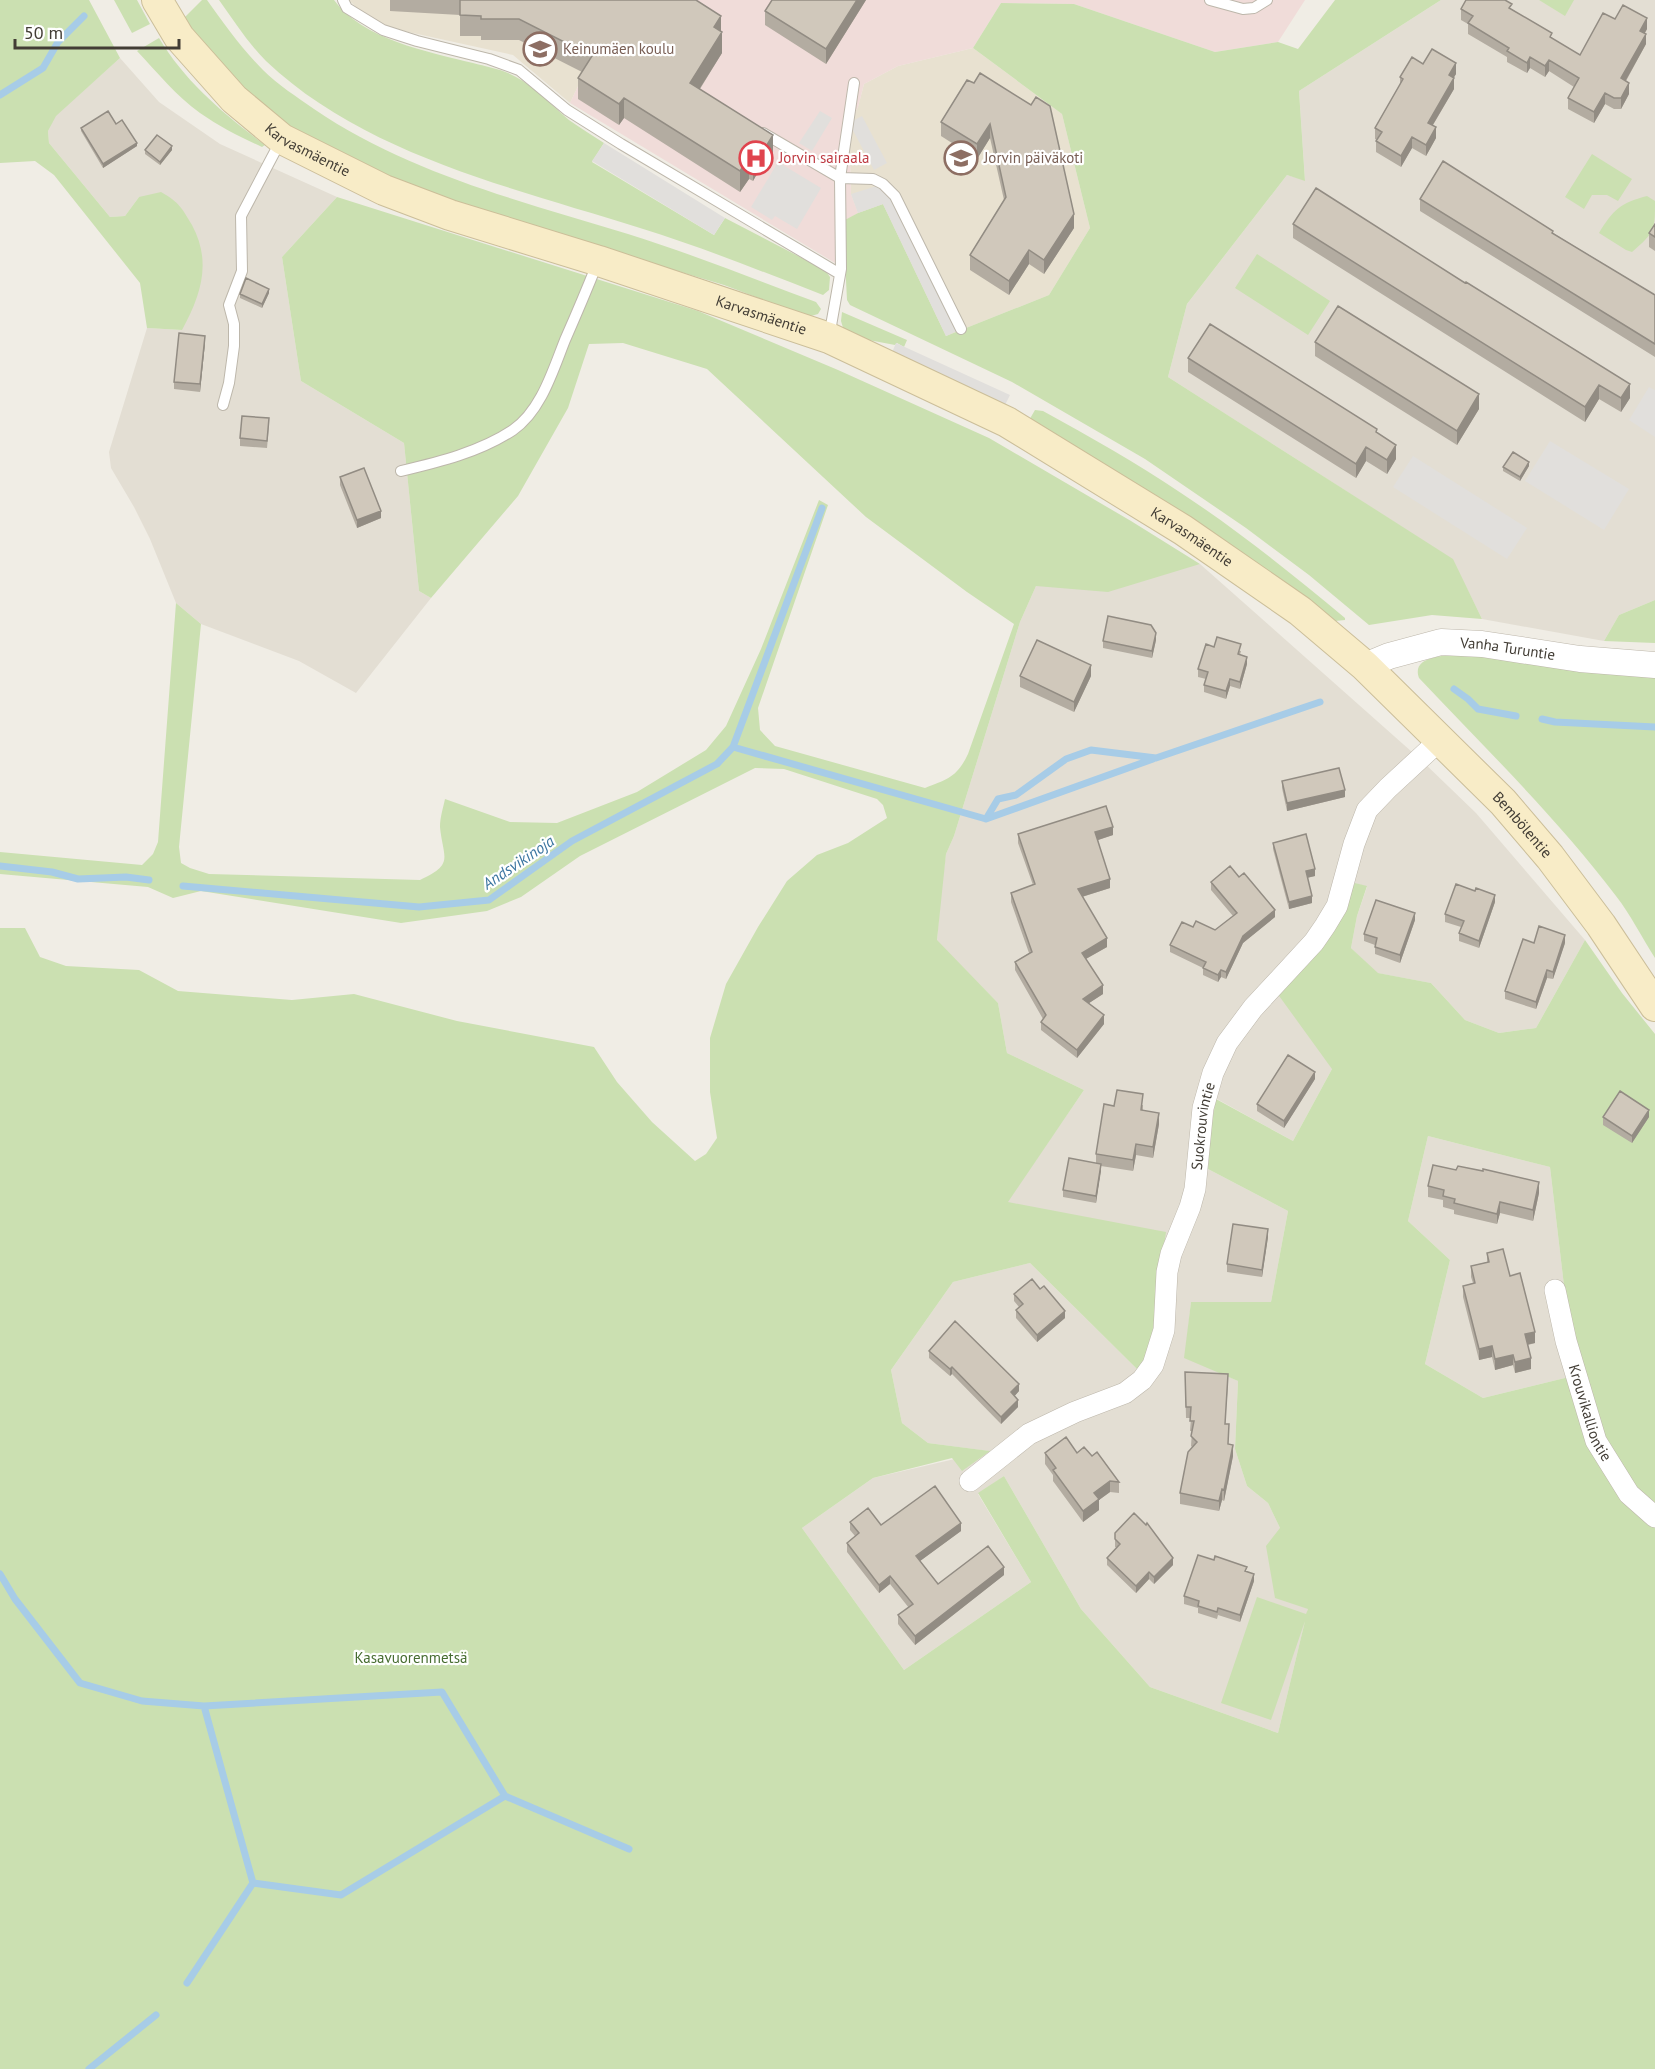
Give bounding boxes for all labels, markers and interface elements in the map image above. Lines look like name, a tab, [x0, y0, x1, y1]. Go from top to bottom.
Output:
scale bar	[15, 12, 178, 50]
text: 50 m	[24, 21, 63, 44]
school or university icon: Keinumäen koulu	[522, 31, 558, 67]
place label: Keinumäen koulu	[563, 39, 674, 58]
street label: Karvasmäentie	[261, 119, 353, 181]
hospital icon: Jorvin sairaala	[738, 140, 774, 176]
school or university icon: Jorvin päiväkoti	[943, 140, 979, 176]
place label: Jorvin sairaala	[778, 148, 870, 167]
place label: Jorvin päiväkoti	[983, 148, 1083, 167]
street label: Karvasmäentie	[714, 291, 809, 339]
street label: Karvasmäentie	[1148, 503, 1237, 571]
street label: Vanha Turuntie	[1459, 633, 1557, 664]
street label: Bembölentie	[1489, 787, 1557, 862]
water label: Andsvikinoja	[477, 831, 558, 894]
street label: Suokrouvintie	[1187, 1080, 1219, 1171]
street label: Krouvikalliontie	[1565, 1362, 1616, 1465]
park label: Kasavuorenmetsä	[355, 1648, 467, 1667]

